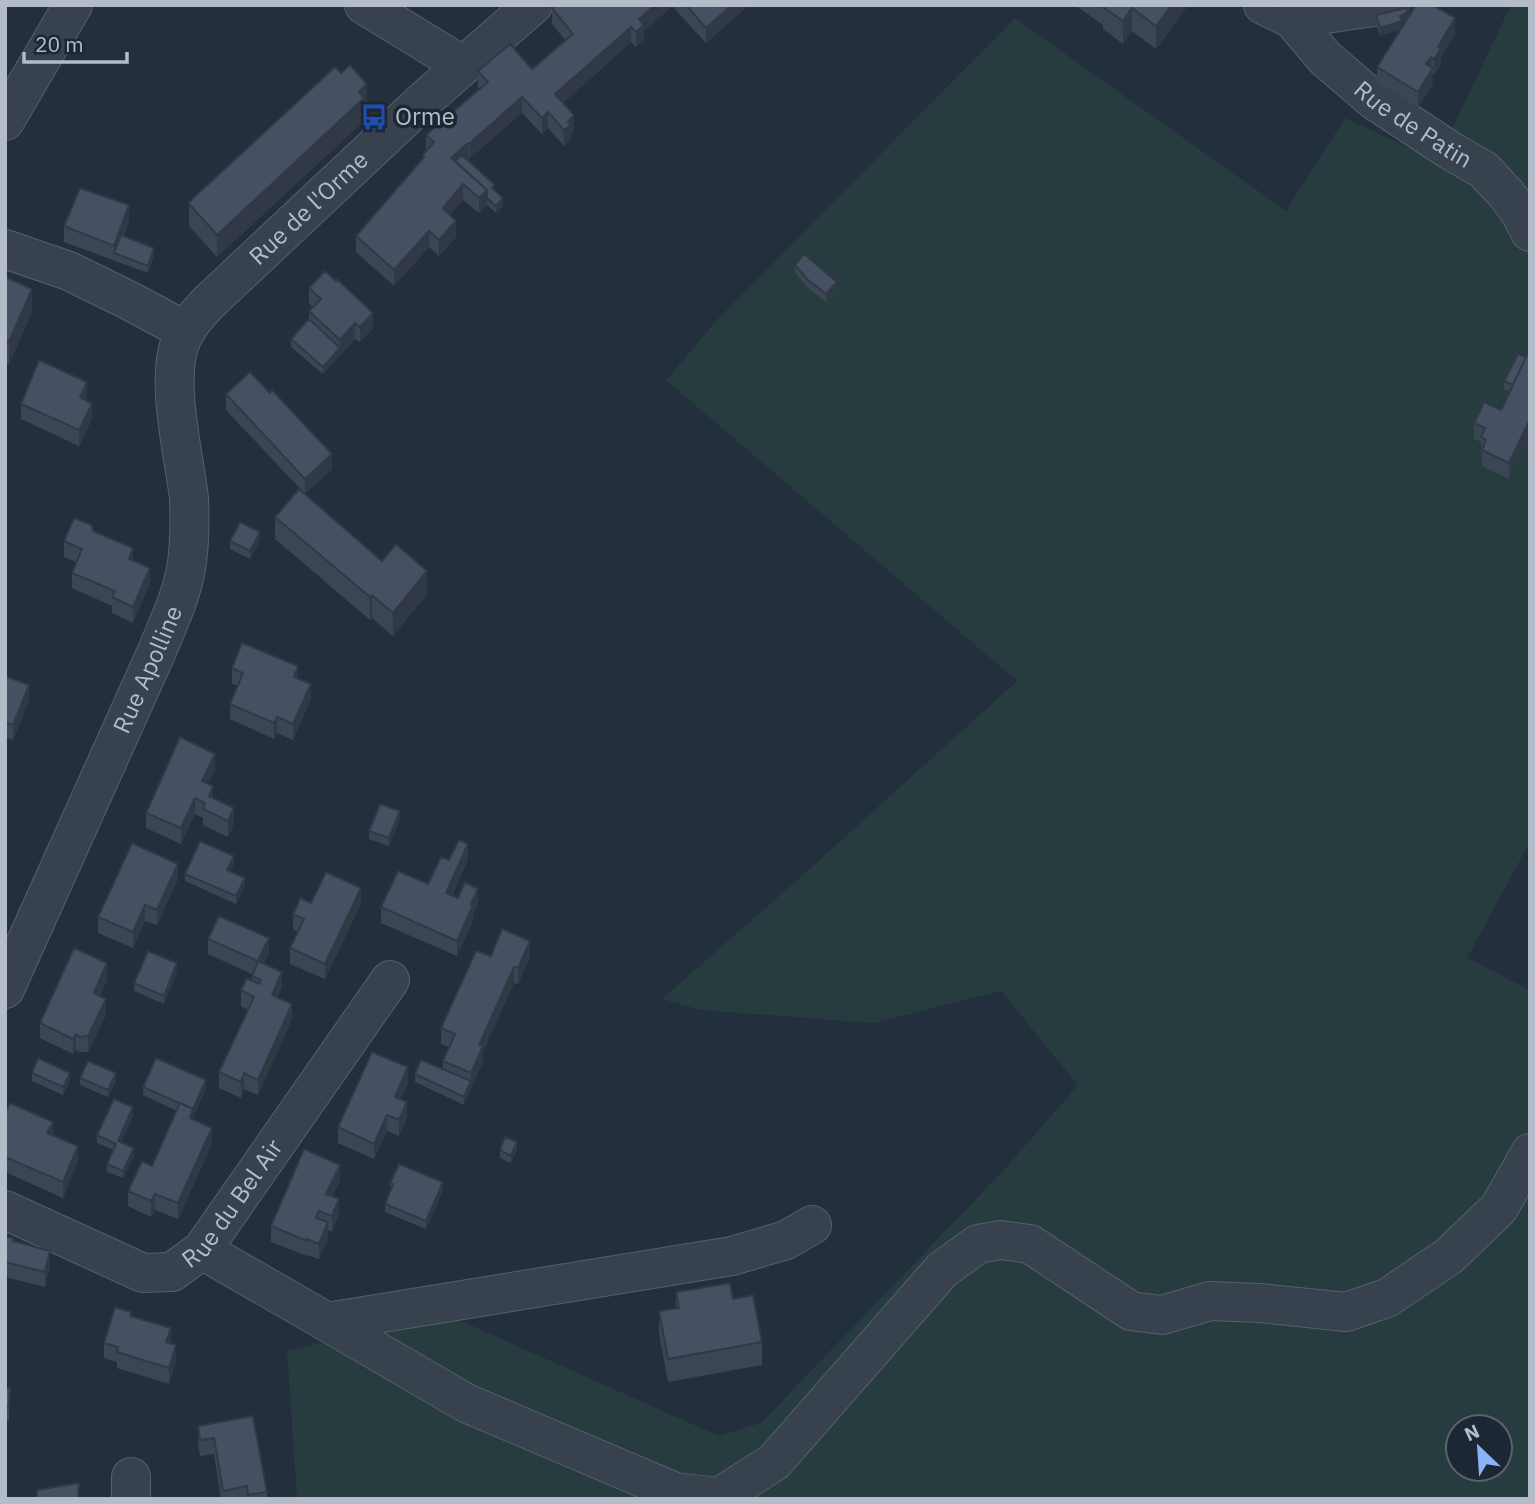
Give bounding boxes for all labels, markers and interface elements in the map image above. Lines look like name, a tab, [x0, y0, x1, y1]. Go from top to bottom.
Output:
scale bar	[24, 21, 128, 65]
text: 20 m	[35, 30, 84, 58]
street label: Rue de Patin	[1348, 73, 1478, 175]
place label: Orme	[395, 100, 455, 132]
bus stop icon: Orme	[359, 102, 389, 132]
street label: Rue de l'Orme	[242, 144, 375, 271]
street label: Rue Apolline	[105, 601, 189, 738]
street label: Rue du Bel Air	[175, 1132, 289, 1275]
north arrow	[1444, 1413, 1514, 1483]
text: N	[1461, 1419, 1483, 1446]

